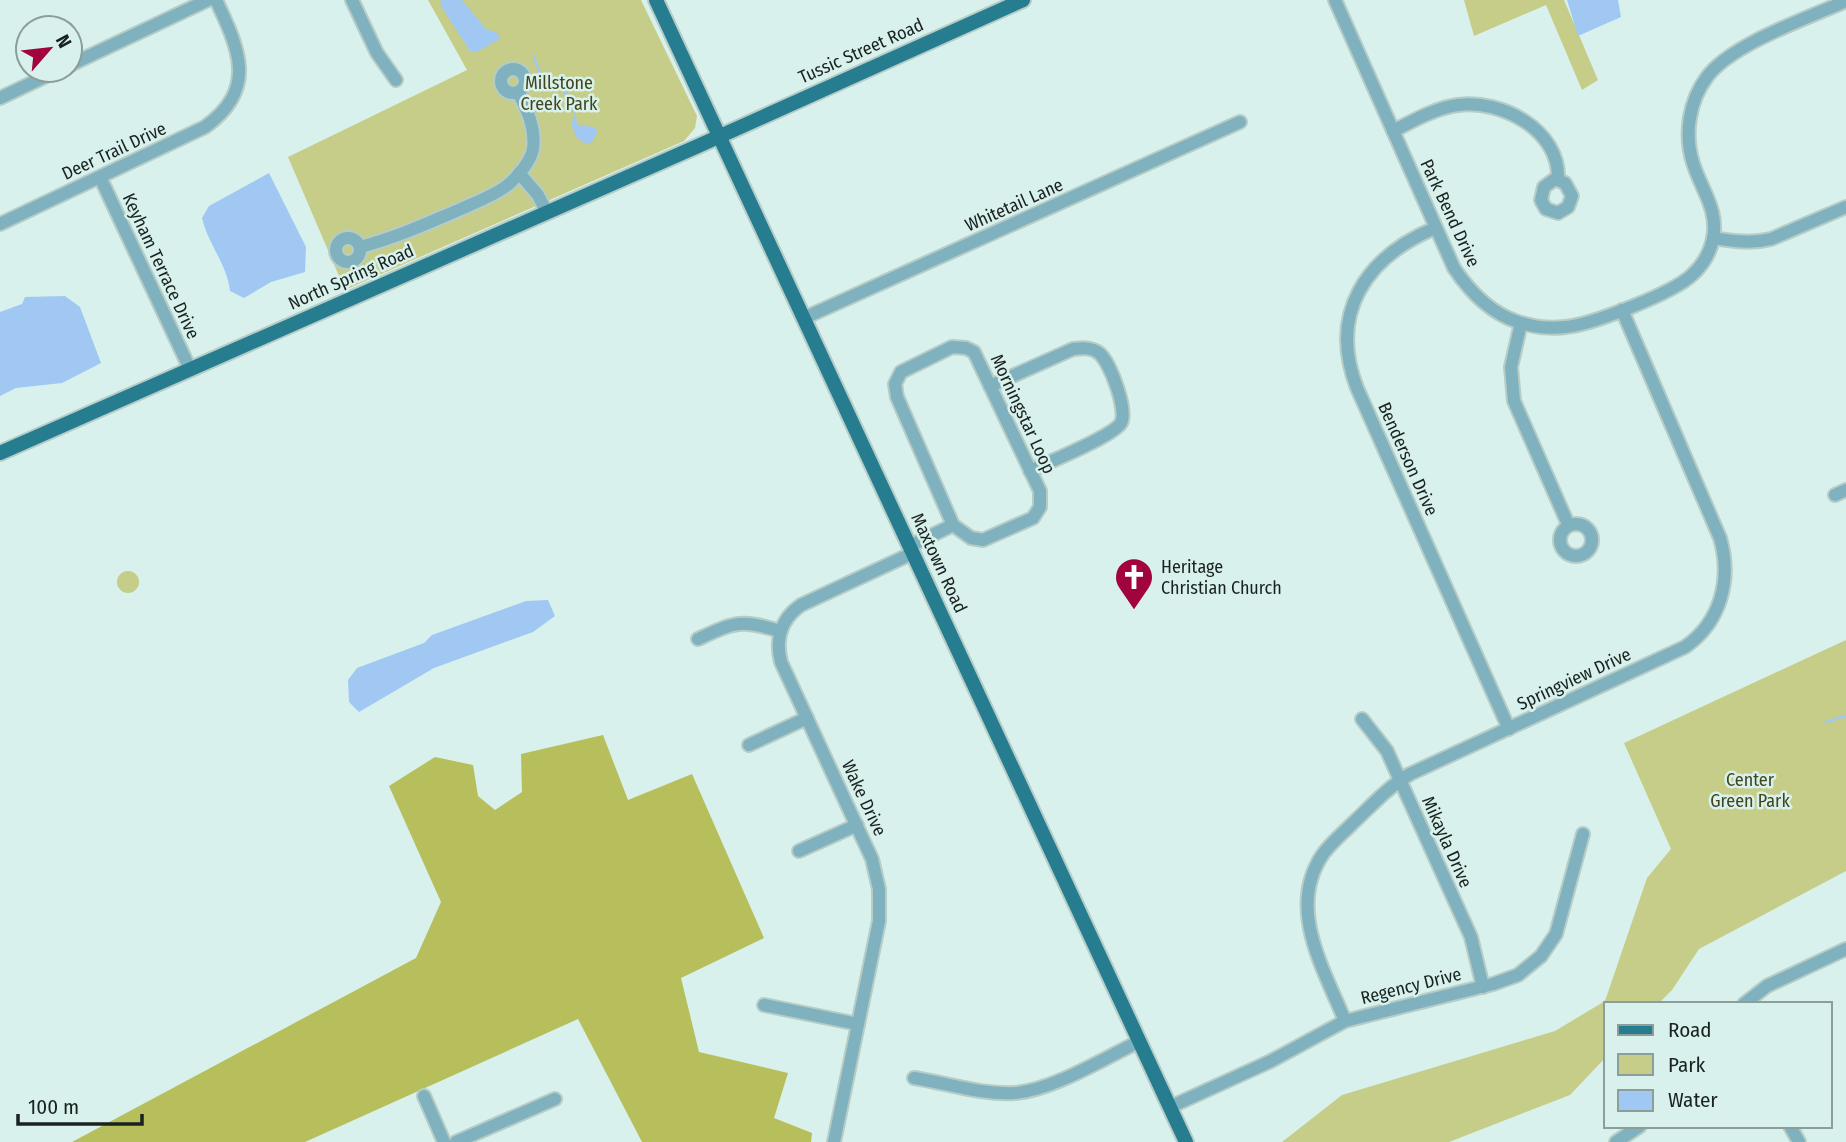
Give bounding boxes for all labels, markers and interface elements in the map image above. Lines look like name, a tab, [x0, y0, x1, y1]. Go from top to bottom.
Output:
north arrow	[14, 14, 84, 84]
street label: Tussic Street Road	[795, 14, 927, 88]
text: N	[51, 31, 76, 52]
park label: Millstone Creek Park	[520, 72, 598, 115]
street label: Deer Trail Drive	[58, 117, 170, 185]
street label: Park Bend Drive	[1415, 156, 1485, 270]
street label: Whitetail Lane	[961, 174, 1067, 236]
street label: Keyham Terrace Drive	[118, 190, 204, 342]
street label: North Spring Road	[285, 239, 417, 315]
street label: Morningstar Loop	[986, 351, 1060, 477]
street label: Benderson Drive	[1373, 399, 1443, 519]
street label: Maxtown Road	[906, 510, 972, 616]
church icon: Heritage Christian Church	[1113, 556, 1155, 611]
place label: Heritage Christian Church	[1161, 556, 1282, 599]
street label: Springview Drive	[1514, 643, 1634, 715]
street label: Wake Drive	[837, 757, 891, 840]
park label: Center Green Park	[1710, 769, 1790, 812]
street label: Mikayla Drive	[1417, 793, 1477, 891]
street label: Regency Drive	[1358, 963, 1464, 1009]
legend	[1604, 1002, 1832, 1128]
text: Road	[1668, 1017, 1712, 1043]
text: Park	[1668, 1052, 1706, 1078]
scale bar	[18, 1082, 142, 1126]
text: Water	[1668, 1087, 1718, 1113]
text: 100 m	[28, 1094, 79, 1120]

